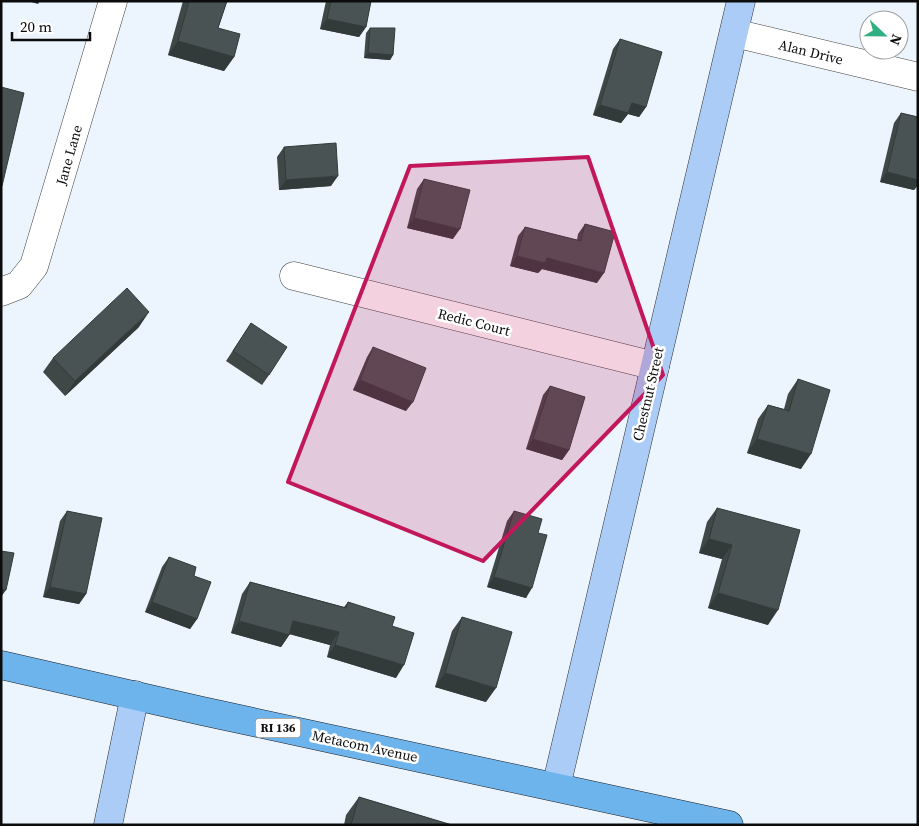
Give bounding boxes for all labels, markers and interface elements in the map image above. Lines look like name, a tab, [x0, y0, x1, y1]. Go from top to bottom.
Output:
scale bar	[12, 10, 90, 42]
north arrow	[859, 10, 909, 60]
text: 20 m	[20, 16, 52, 37]
text: N	[885, 31, 907, 48]
street label: Alan Drive	[777, 34, 845, 70]
street label: Jane Lane	[51, 123, 87, 188]
street label: Redic Court	[436, 303, 513, 341]
street label: Chestnut Street	[628, 345, 669, 443]
road number: RI 136	[256, 718, 300, 738]
street label: Metacom Avenue	[310, 725, 420, 767]

